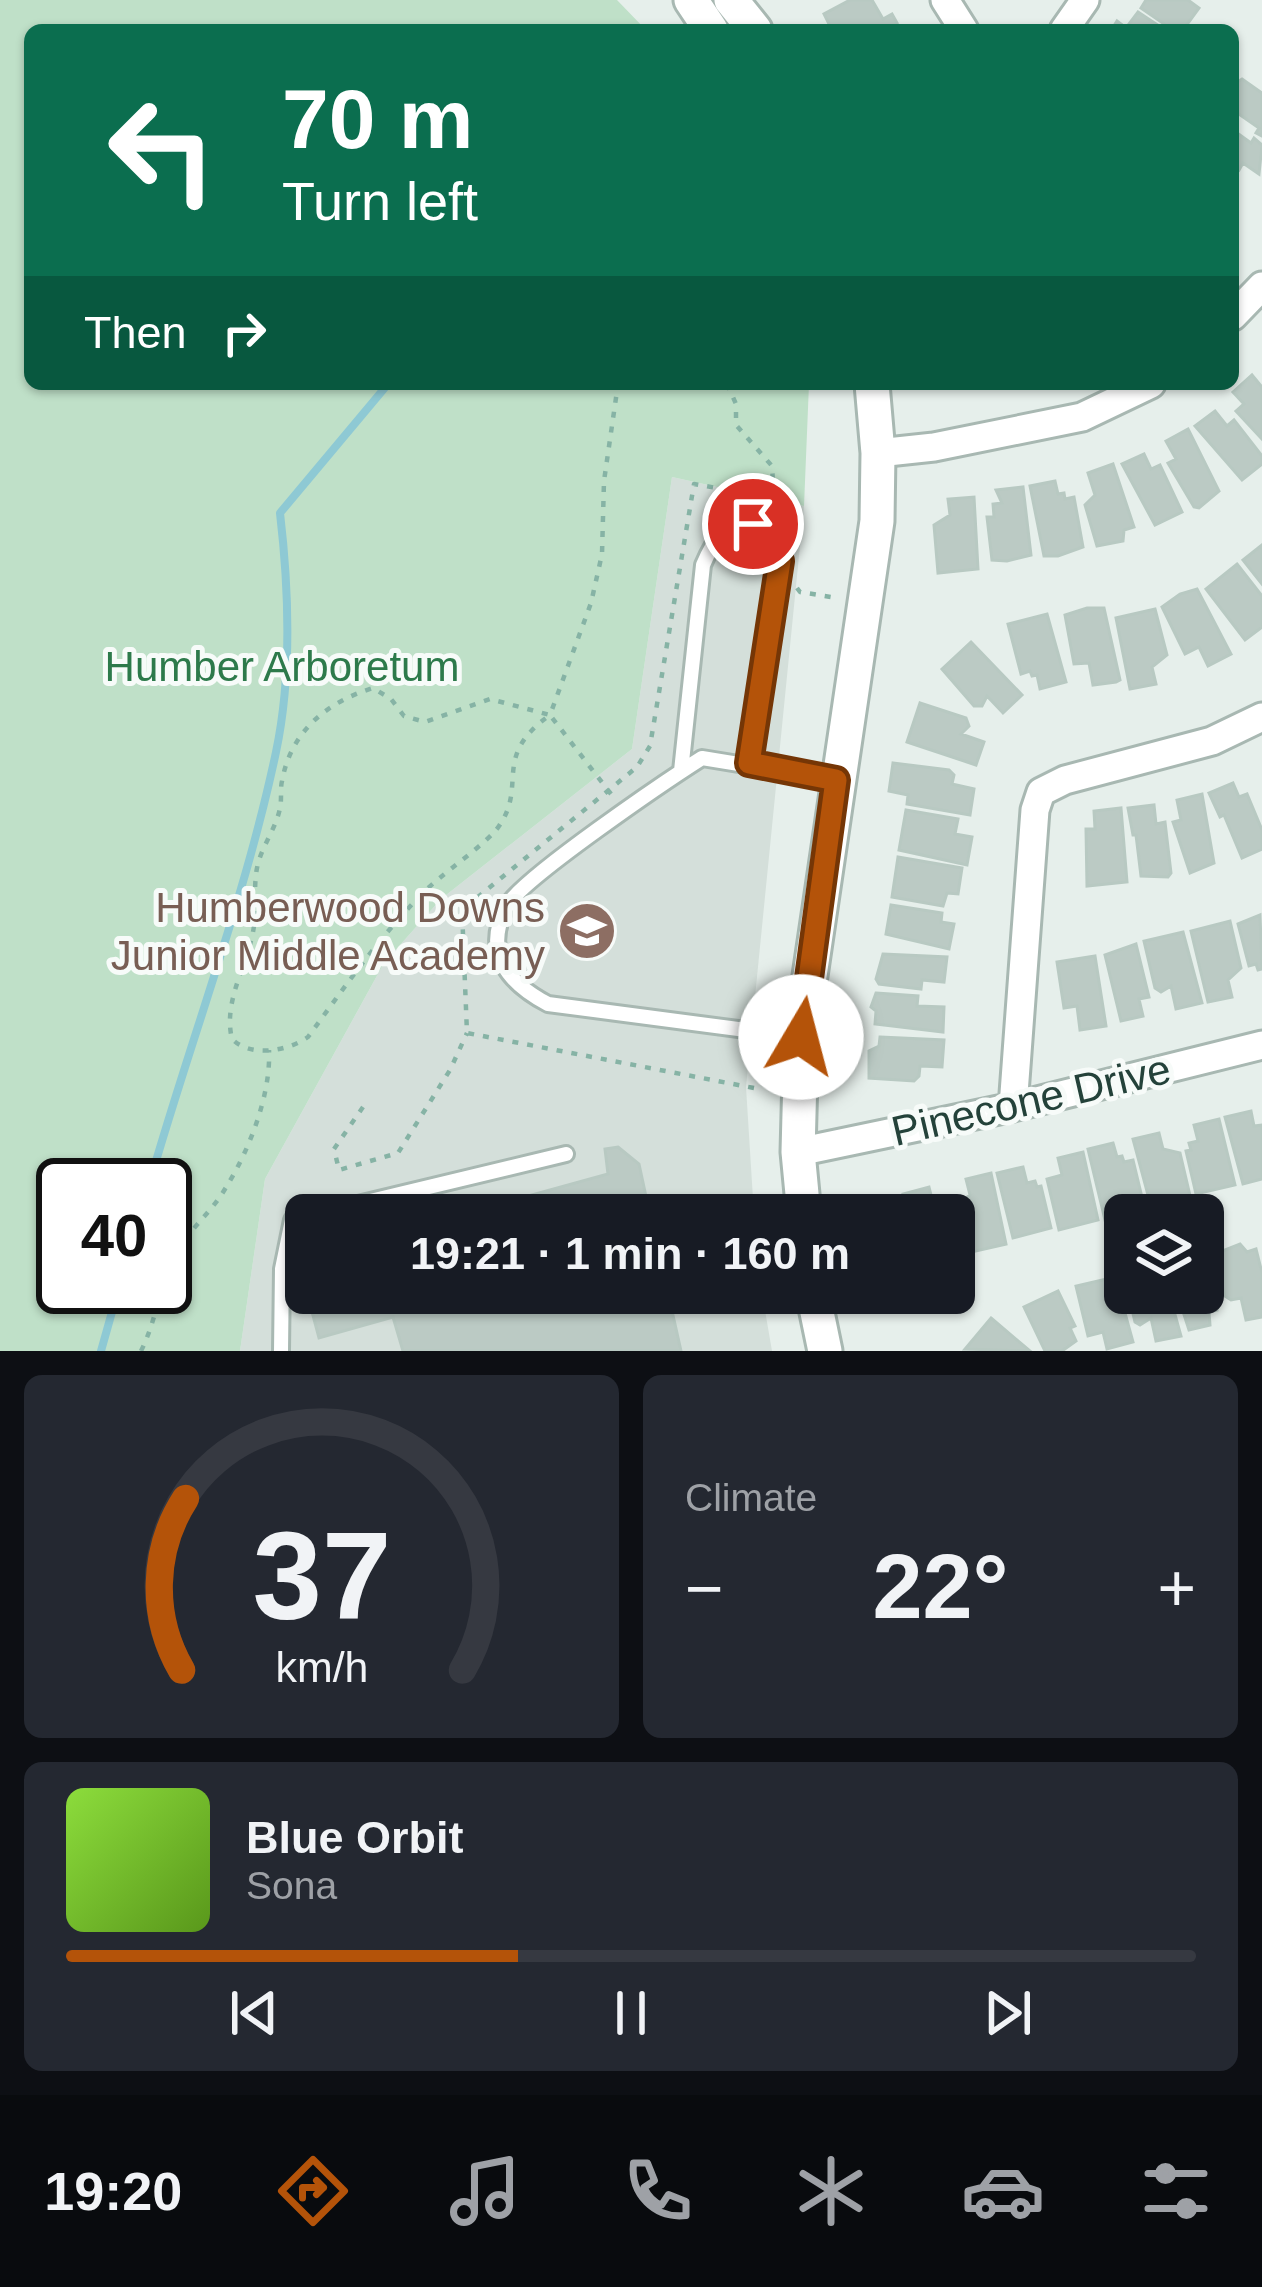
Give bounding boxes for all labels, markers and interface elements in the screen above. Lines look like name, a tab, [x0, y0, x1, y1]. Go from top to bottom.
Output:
icon: left	[84, 72, 240, 228]
text: 70 m	[282, 72, 473, 166]
text: Turn left	[282, 171, 478, 231]
icon: right	[211, 300, 277, 366]
text: Then	[84, 307, 187, 358]
pin	[702, 473, 804, 575]
icon: arrive	[720, 491, 786, 557]
park label: Humber Arboretum	[105, 643, 459, 690]
place label: Humberwood Downs Junior Middle Academy	[111, 884, 545, 979]
school or university icon: Humberwood Downs Junior Middle Academy	[556, 900, 618, 962]
position arrow	[738, 974, 864, 1100]
street label: Pinecone Drive	[887, 1045, 1175, 1155]
speed limit sign: 40	[36, 1158, 192, 1314]
map controls	[1104, 1194, 1224, 1314]
button: layers	[1104, 1194, 1224, 1314]
text: 19:21 · 1 min · 160 m	[410, 1228, 850, 1279]
text: Climate	[685, 1476, 817, 1519]
text: 37	[252, 1506, 391, 1645]
text: 22°	[872, 1537, 1009, 1637]
text: −	[685, 1551, 724, 1625]
text: +	[1157, 1551, 1196, 1625]
text: km/h	[275, 1642, 368, 1690]
text: Blue Orbit	[246, 1812, 464, 1863]
text: Sona	[246, 1864, 337, 1907]
icon: previous	[221, 1980, 287, 2046]
icon: pause	[598, 1980, 664, 2046]
icon: next	[975, 1980, 1041, 2046]
icon: directions	[271, 2149, 355, 2233]
icon: music	[443, 2149, 527, 2233]
icon: phone	[616, 2149, 700, 2233]
icon: climate	[789, 2149, 873, 2233]
icon: car	[961, 2149, 1045, 2233]
icon: filters	[1134, 2149, 1218, 2233]
text: 19:20	[44, 2161, 182, 2221]

